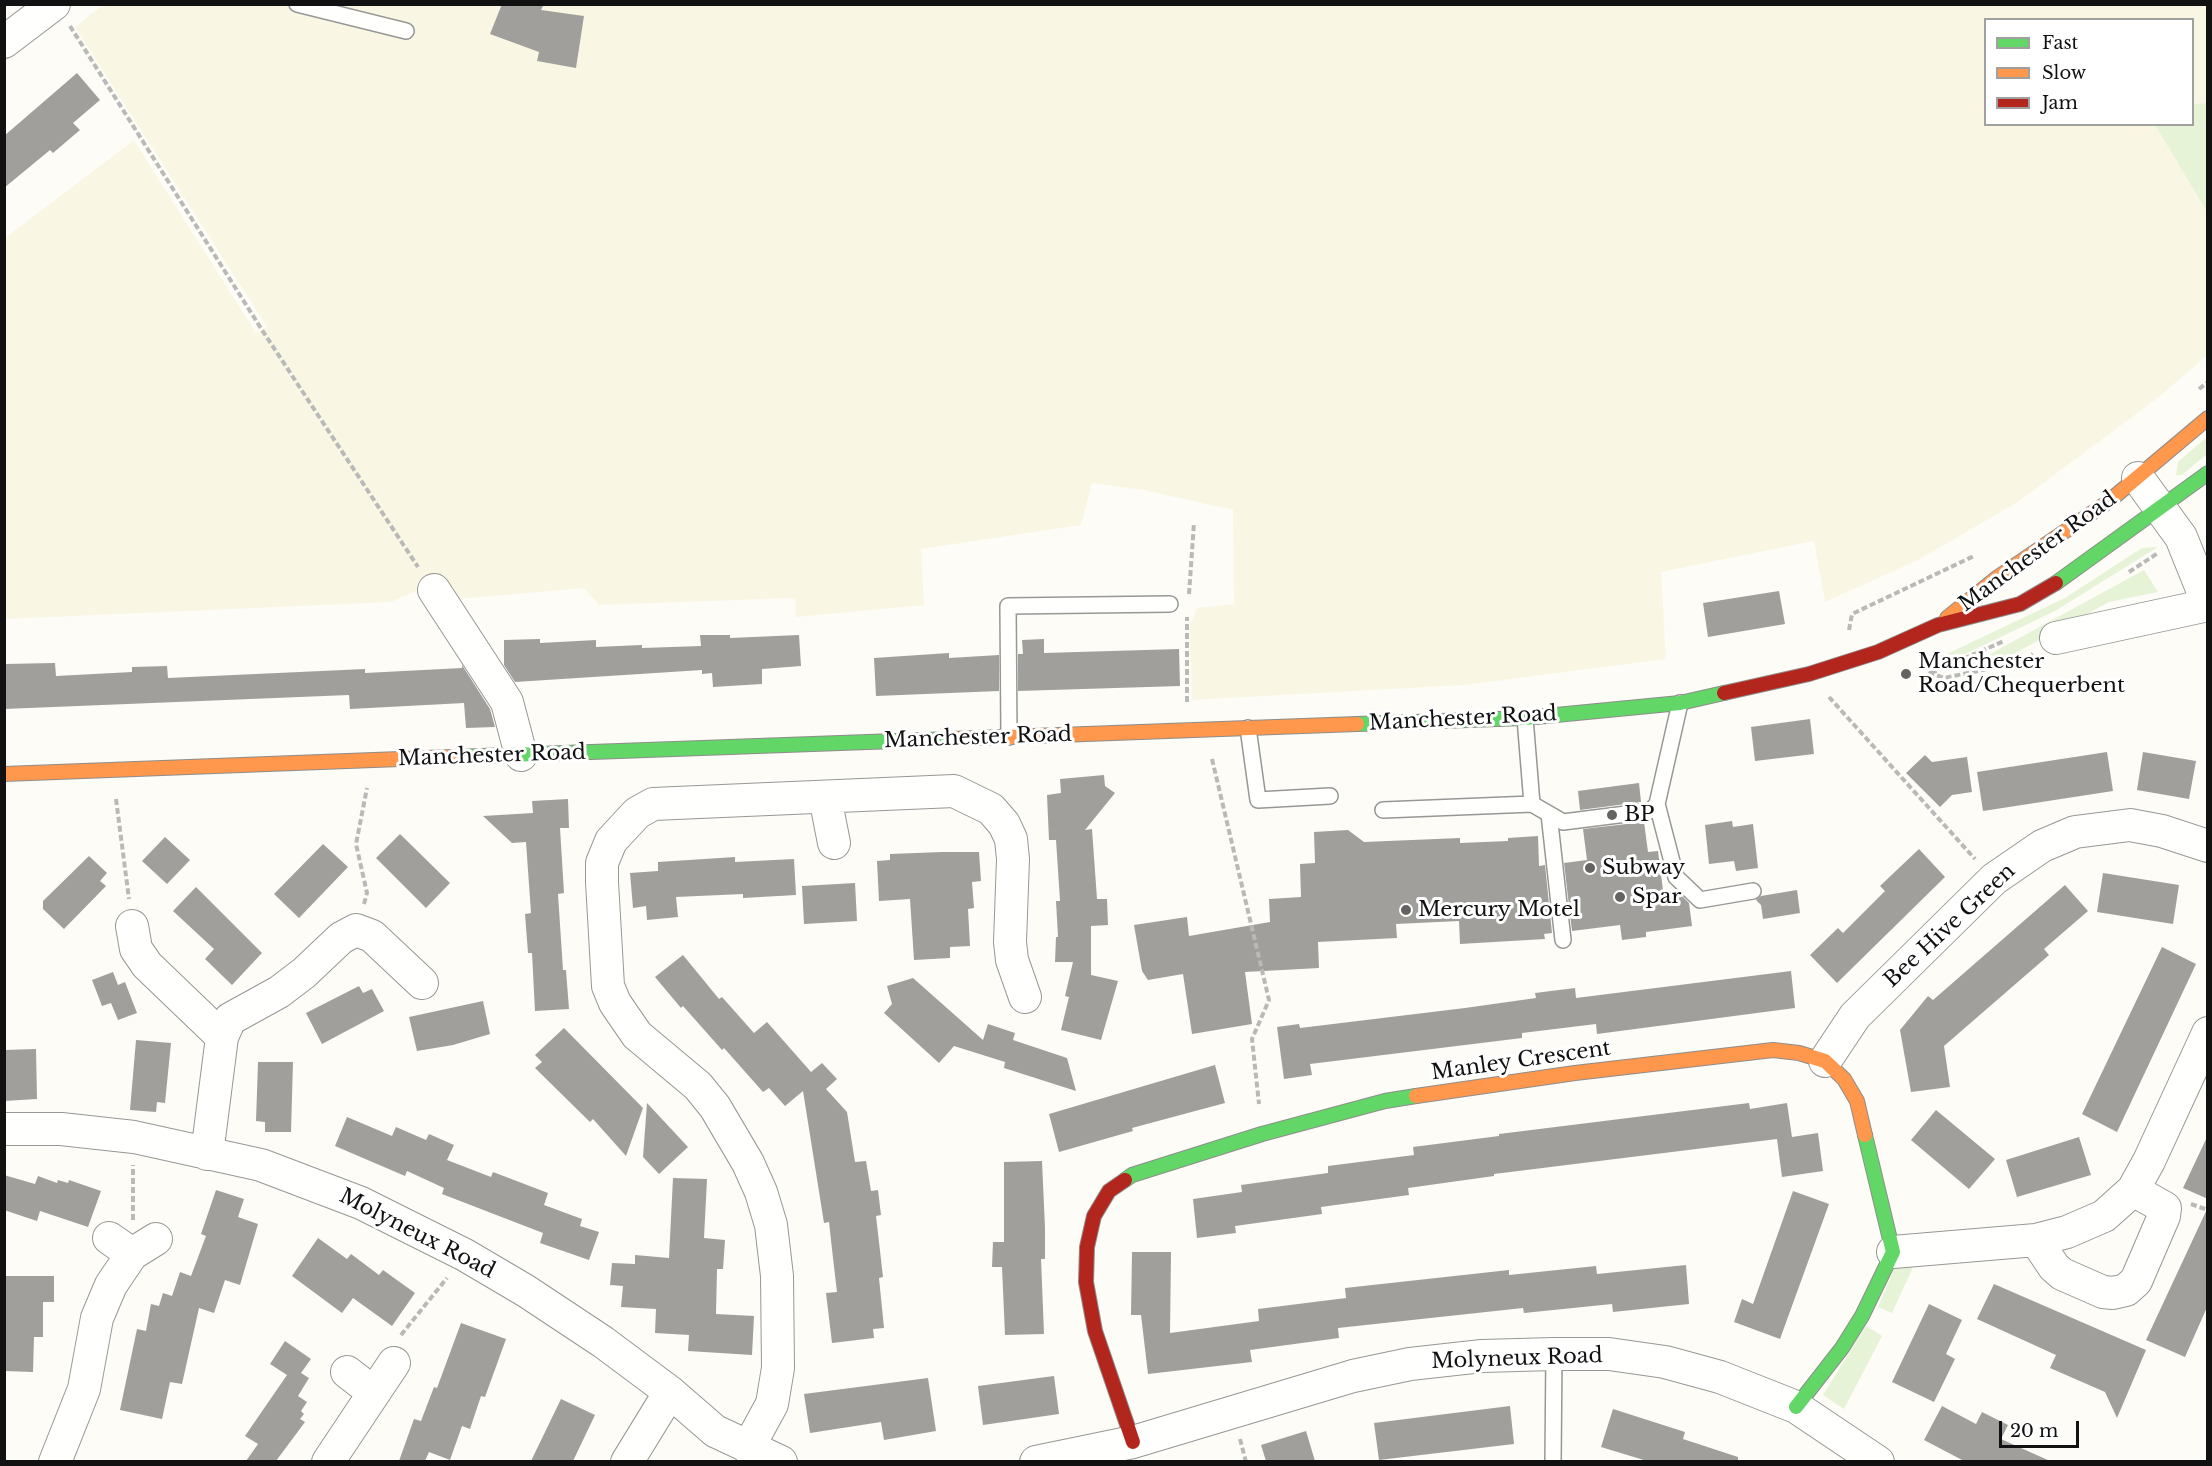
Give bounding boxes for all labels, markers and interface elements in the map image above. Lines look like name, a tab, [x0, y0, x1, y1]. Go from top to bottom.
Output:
legend	[1984, 18, 2194, 126]
text: Fast	[2042, 32, 2078, 54]
text: Slow	[2042, 62, 2086, 84]
text: Jam	[2042, 92, 2078, 114]
street label: Manchester Road	[1954, 487, 2122, 617]
place label: Manchester Road/Chequerbent	[1918, 649, 2125, 699]
marker: Manchester Road/Chequerbent	[1899, 667, 1913, 681]
street label: Manchester Road	[1368, 701, 1558, 737]
street label: Manchester Road	[884, 722, 1072, 754]
street label: Manchester Road	[398, 740, 586, 772]
place label: BP	[1624, 802, 1654, 828]
marker: BP	[1605, 808, 1619, 822]
place label: Subway	[1602, 855, 1685, 881]
street label: Bee Hive Green	[1879, 859, 2021, 993]
marker: Subway	[1583, 861, 1597, 875]
place label: Spar	[1632, 884, 1681, 910]
marker: Spar	[1613, 890, 1627, 904]
place label: Mercury Motel	[1418, 897, 1580, 923]
marker: Mercury Motel	[1399, 903, 1413, 917]
street label: Manley Crescent	[1430, 1036, 1612, 1086]
street label: Molyneux Road	[335, 1184, 499, 1284]
street label: Molyneux Road	[1431, 1343, 1603, 1375]
scale bar	[2002, 1409, 2082, 1447]
text: 20 m	[2010, 1420, 2058, 1442]

